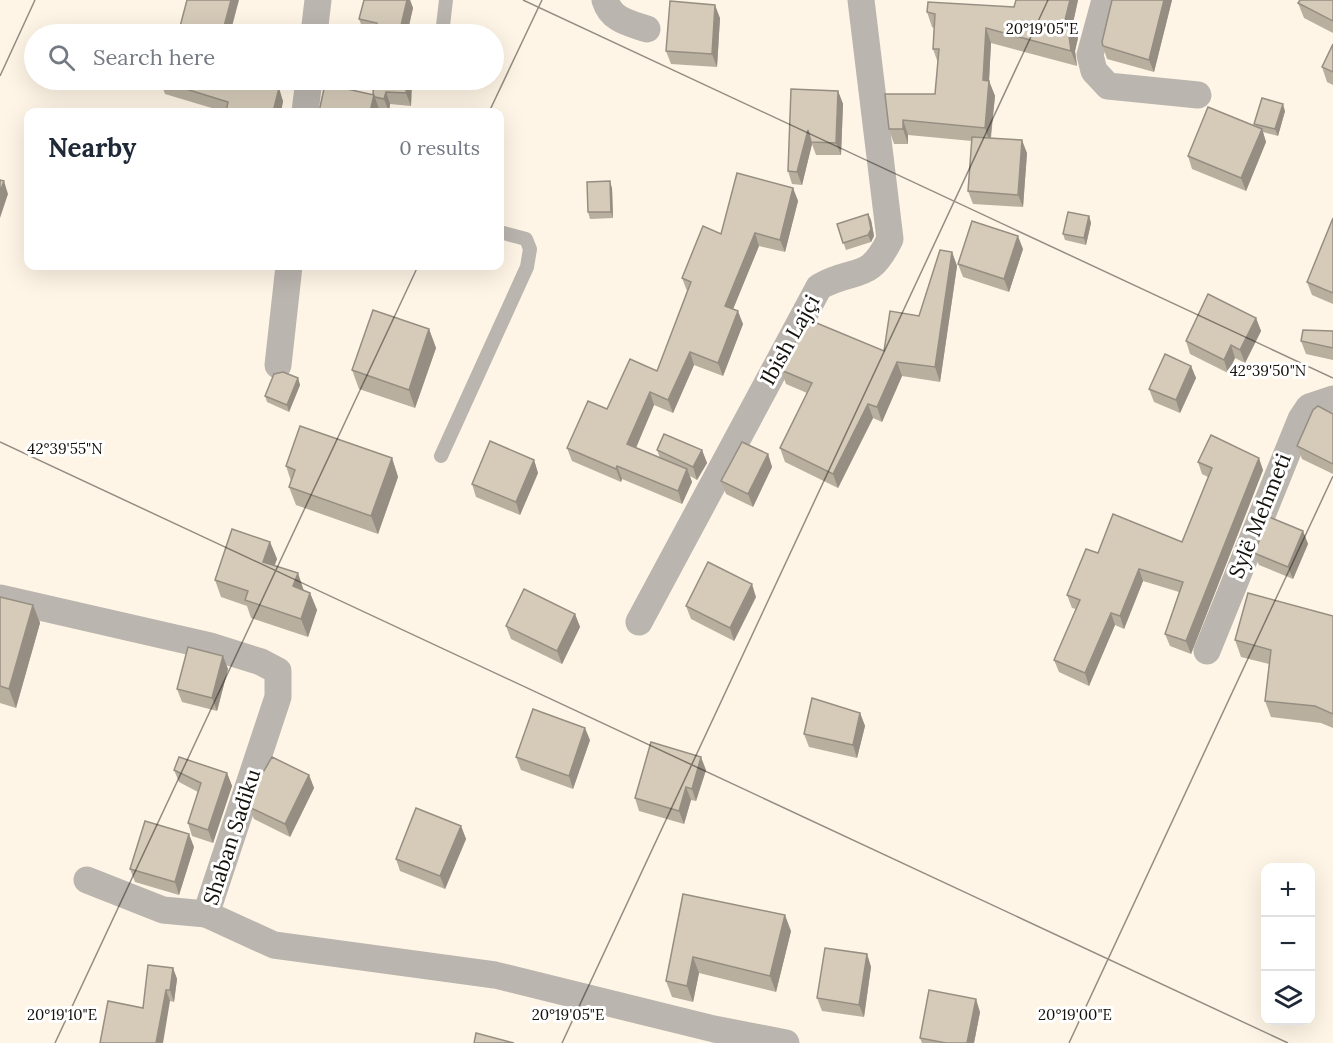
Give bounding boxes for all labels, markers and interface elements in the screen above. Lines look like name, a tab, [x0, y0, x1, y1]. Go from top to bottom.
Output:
text: 20°19'05"E	[1006, 19, 1078, 38]
search box	[24, 24, 504, 90]
icon: search	[45, 41, 78, 74]
text: Search here	[93, 43, 215, 71]
text: Nearby	[48, 131, 136, 164]
text: 0 results	[399, 135, 480, 160]
street label: Ibish Lajçi	[754, 290, 825, 390]
text: 42°39'50"N	[1230, 361, 1306, 380]
text: 42°39'55"N	[27, 439, 103, 458]
street label: Sylë Mehmeti	[1222, 449, 1297, 582]
street label: Shaban Sadiku	[197, 765, 266, 908]
map controls	[1261, 863, 1315, 1025]
button: +	[1261, 863, 1315, 917]
button: −	[1261, 917, 1315, 971]
button: layers	[1261, 971, 1315, 1025]
text: 20°19'10"E	[27, 1005, 97, 1024]
text: 20°19'05"E	[532, 1005, 604, 1024]
text: 20°19'00"E	[1038, 1005, 1112, 1024]

